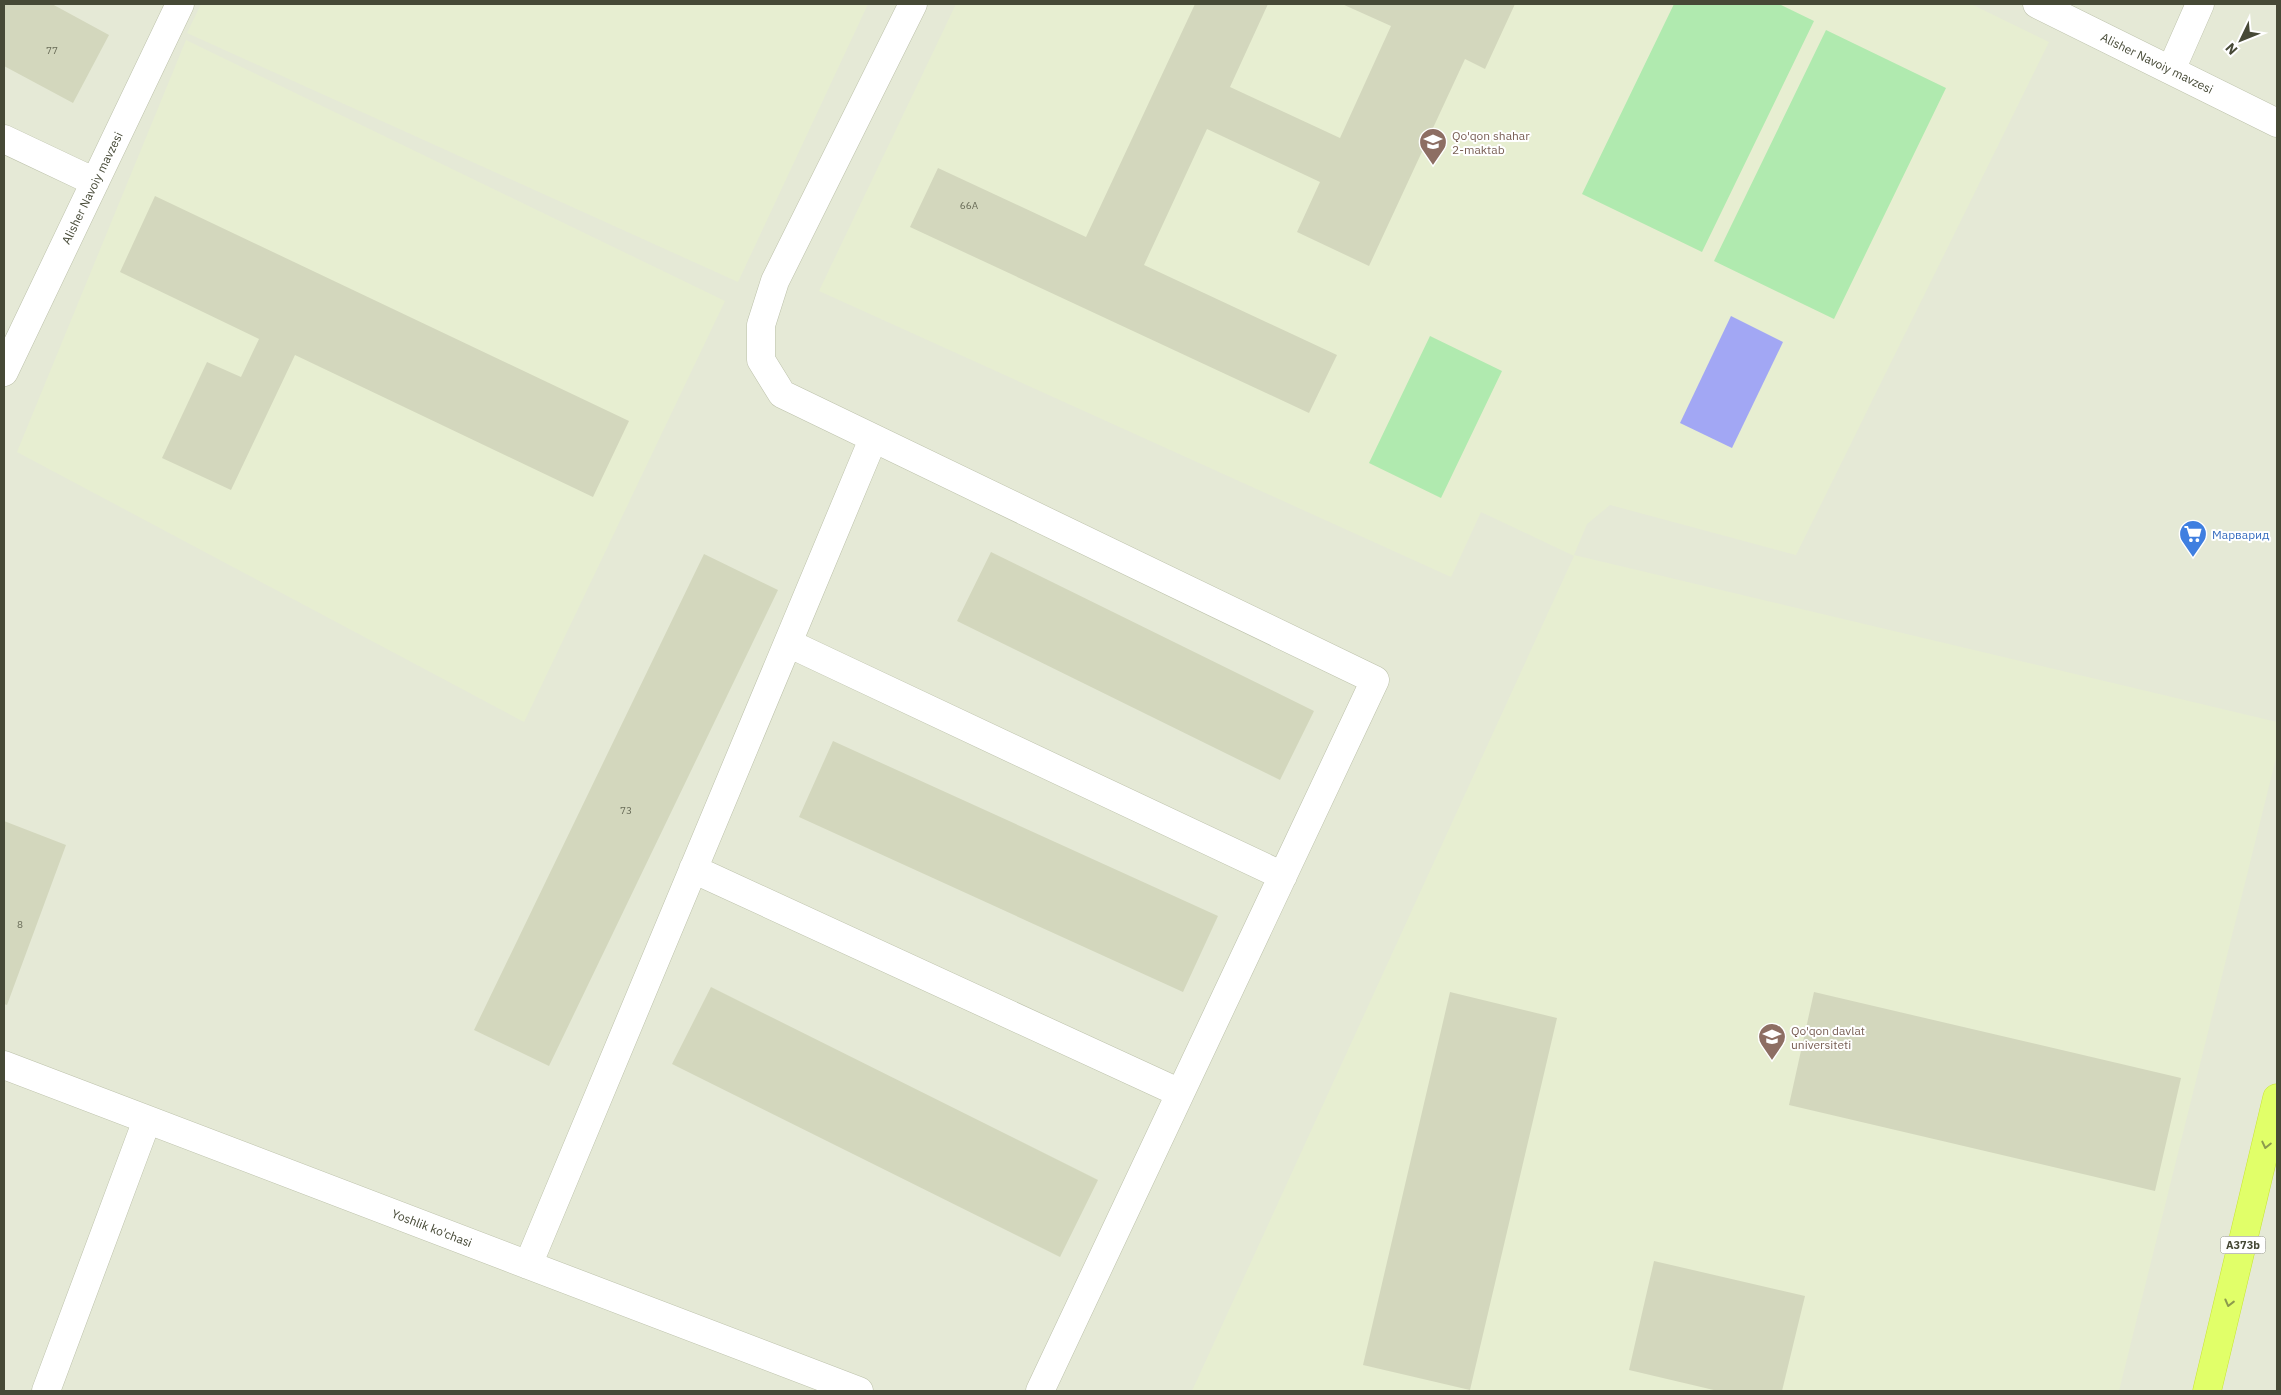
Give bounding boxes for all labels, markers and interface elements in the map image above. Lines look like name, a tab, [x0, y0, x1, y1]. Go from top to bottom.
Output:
north arrow	[2216, 15, 2266, 65]
street label: Alisher Navoiy mavzesi	[2098, 29, 2216, 97]
text: N	[2221, 39, 2242, 59]
house number: 77	[46, 44, 58, 57]
school or university icon: Qo'qon shahar 2-maktab	[1418, 127, 1448, 166]
place label: Qo'qon shahar 2-maktab	[1452, 128, 1530, 157]
street label: Alisher Navoiy mavzesi	[58, 129, 126, 247]
house number: 66A	[960, 199, 979, 212]
supermarket icon: Марварид	[2178, 519, 2208, 558]
place label: Марварид	[2212, 527, 2269, 542]
house number: 73	[620, 804, 632, 817]
house number: 8	[17, 918, 23, 931]
school or university icon: Qo'qon davlat universiteti	[1757, 1022, 1787, 1061]
place label: Qo'qon davlat universiteti	[1791, 1023, 1865, 1052]
one-way arrow	[2261, 1141, 2272, 1150]
street label: Yoshlik ko'chasi	[390, 1206, 474, 1250]
road number: A373b	[2220, 1236, 2266, 1254]
one-way arrow	[2224, 1299, 2235, 1308]

